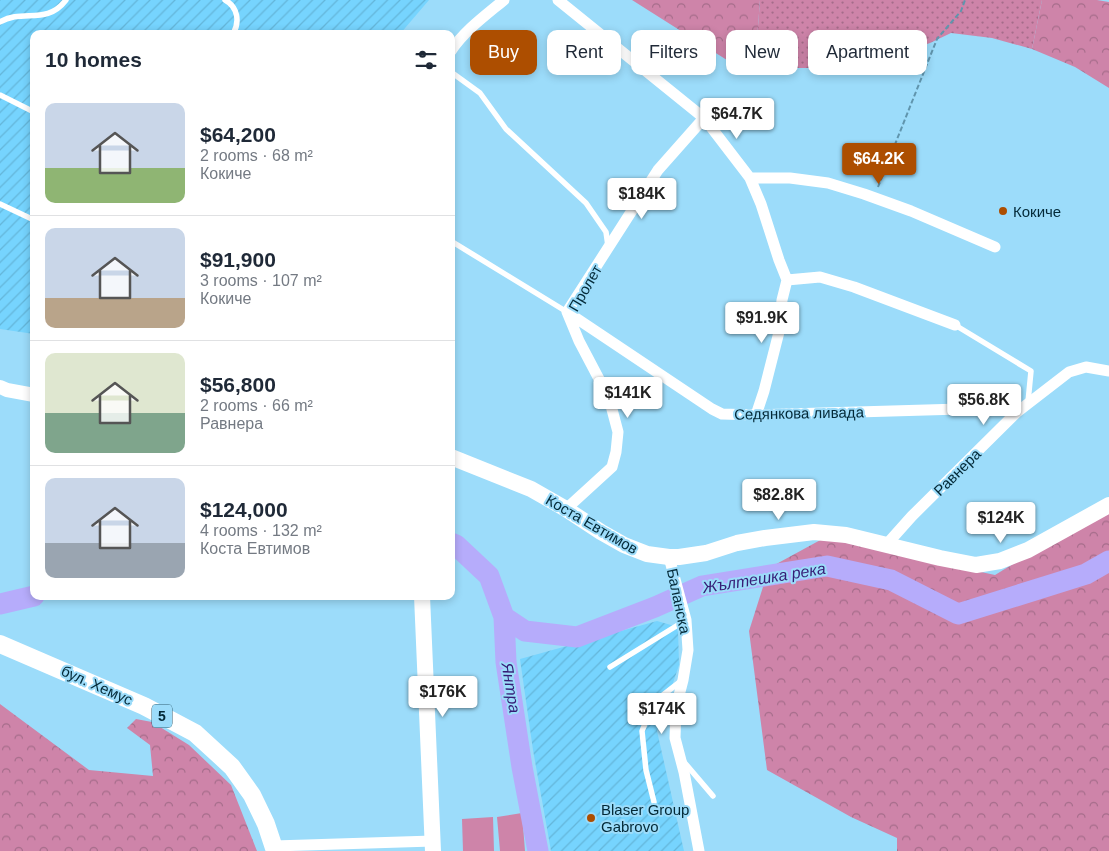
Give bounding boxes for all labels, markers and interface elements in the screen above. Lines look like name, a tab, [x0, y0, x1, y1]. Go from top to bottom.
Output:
chip: Buy	[470, 30, 537, 75]
chip: Rent	[547, 30, 621, 75]
chip: Filters	[631, 30, 716, 75]
chip: New	[726, 30, 798, 75]
chip: Apartment	[808, 30, 927, 75]
icon: filters	[412, 46, 440, 74]
text: 10 homes	[45, 48, 142, 71]
pin: $64.7K	[696, 98, 778, 140]
text: $64.7K	[711, 105, 763, 122]
icon: home	[85, 123, 145, 183]
text: $64,200	[200, 123, 276, 146]
pin: $64.2K	[838, 142, 920, 185]
text: 2 rooms · 68 m²	[200, 147, 313, 164]
text: $64.2K	[853, 150, 905, 167]
text: Кокиче	[200, 165, 251, 182]
pin: $184K	[607, 178, 677, 220]
text: $184K	[618, 185, 666, 202]
place label: Кокиче	[1013, 203, 1061, 220]
marker: Кокиче	[997, 205, 1009, 217]
icon: home	[85, 248, 145, 308]
text: $91,900	[200, 248, 276, 271]
street label: Пролет	[565, 262, 605, 314]
text: 3 rooms · 107 m²	[200, 272, 322, 289]
text: Кокиче	[200, 290, 251, 307]
pin: $91.9K	[721, 302, 803, 344]
text: $91.9K	[736, 309, 788, 326]
icon: home	[85, 373, 145, 433]
text: $56,800	[200, 373, 276, 396]
pin: $141K	[593, 376, 663, 419]
text: $141K	[604, 384, 652, 401]
pin: $56.8K	[943, 384, 1025, 426]
text: $56.8K	[958, 391, 1010, 408]
text: 2 rooms · 66 m²	[200, 397, 313, 414]
street label: Седянкова ливада	[734, 403, 865, 423]
text: Равнера	[200, 415, 263, 432]
street label: Равнера	[930, 445, 984, 499]
pin: $82.8K	[738, 478, 820, 521]
text: $82.8K	[753, 486, 805, 503]
street label: Коста Евтимов	[543, 491, 641, 557]
icon: home	[85, 498, 145, 558]
text: $124,000	[200, 498, 288, 521]
pin: $124K	[966, 502, 1036, 544]
text: $124K	[977, 509, 1025, 526]
text: 4 rooms · 132 m²	[200, 522, 322, 539]
text: Коста Евтимов	[200, 540, 310, 557]
water label: Жълтешка река	[700, 560, 827, 596]
street label: Баланска	[664, 567, 694, 636]
water label: Янтра	[498, 661, 523, 714]
street label: бул. Хемус	[59, 662, 136, 708]
pin: $176K	[408, 676, 478, 718]
text: $176K	[419, 683, 467, 700]
pin: $174K	[627, 692, 697, 735]
text: $174K	[638, 700, 686, 717]
road number: 5	[152, 704, 172, 728]
place label: Blaser Group Gabrovo	[601, 801, 689, 835]
marker: Blaser Group Gabrovo	[585, 812, 597, 824]

